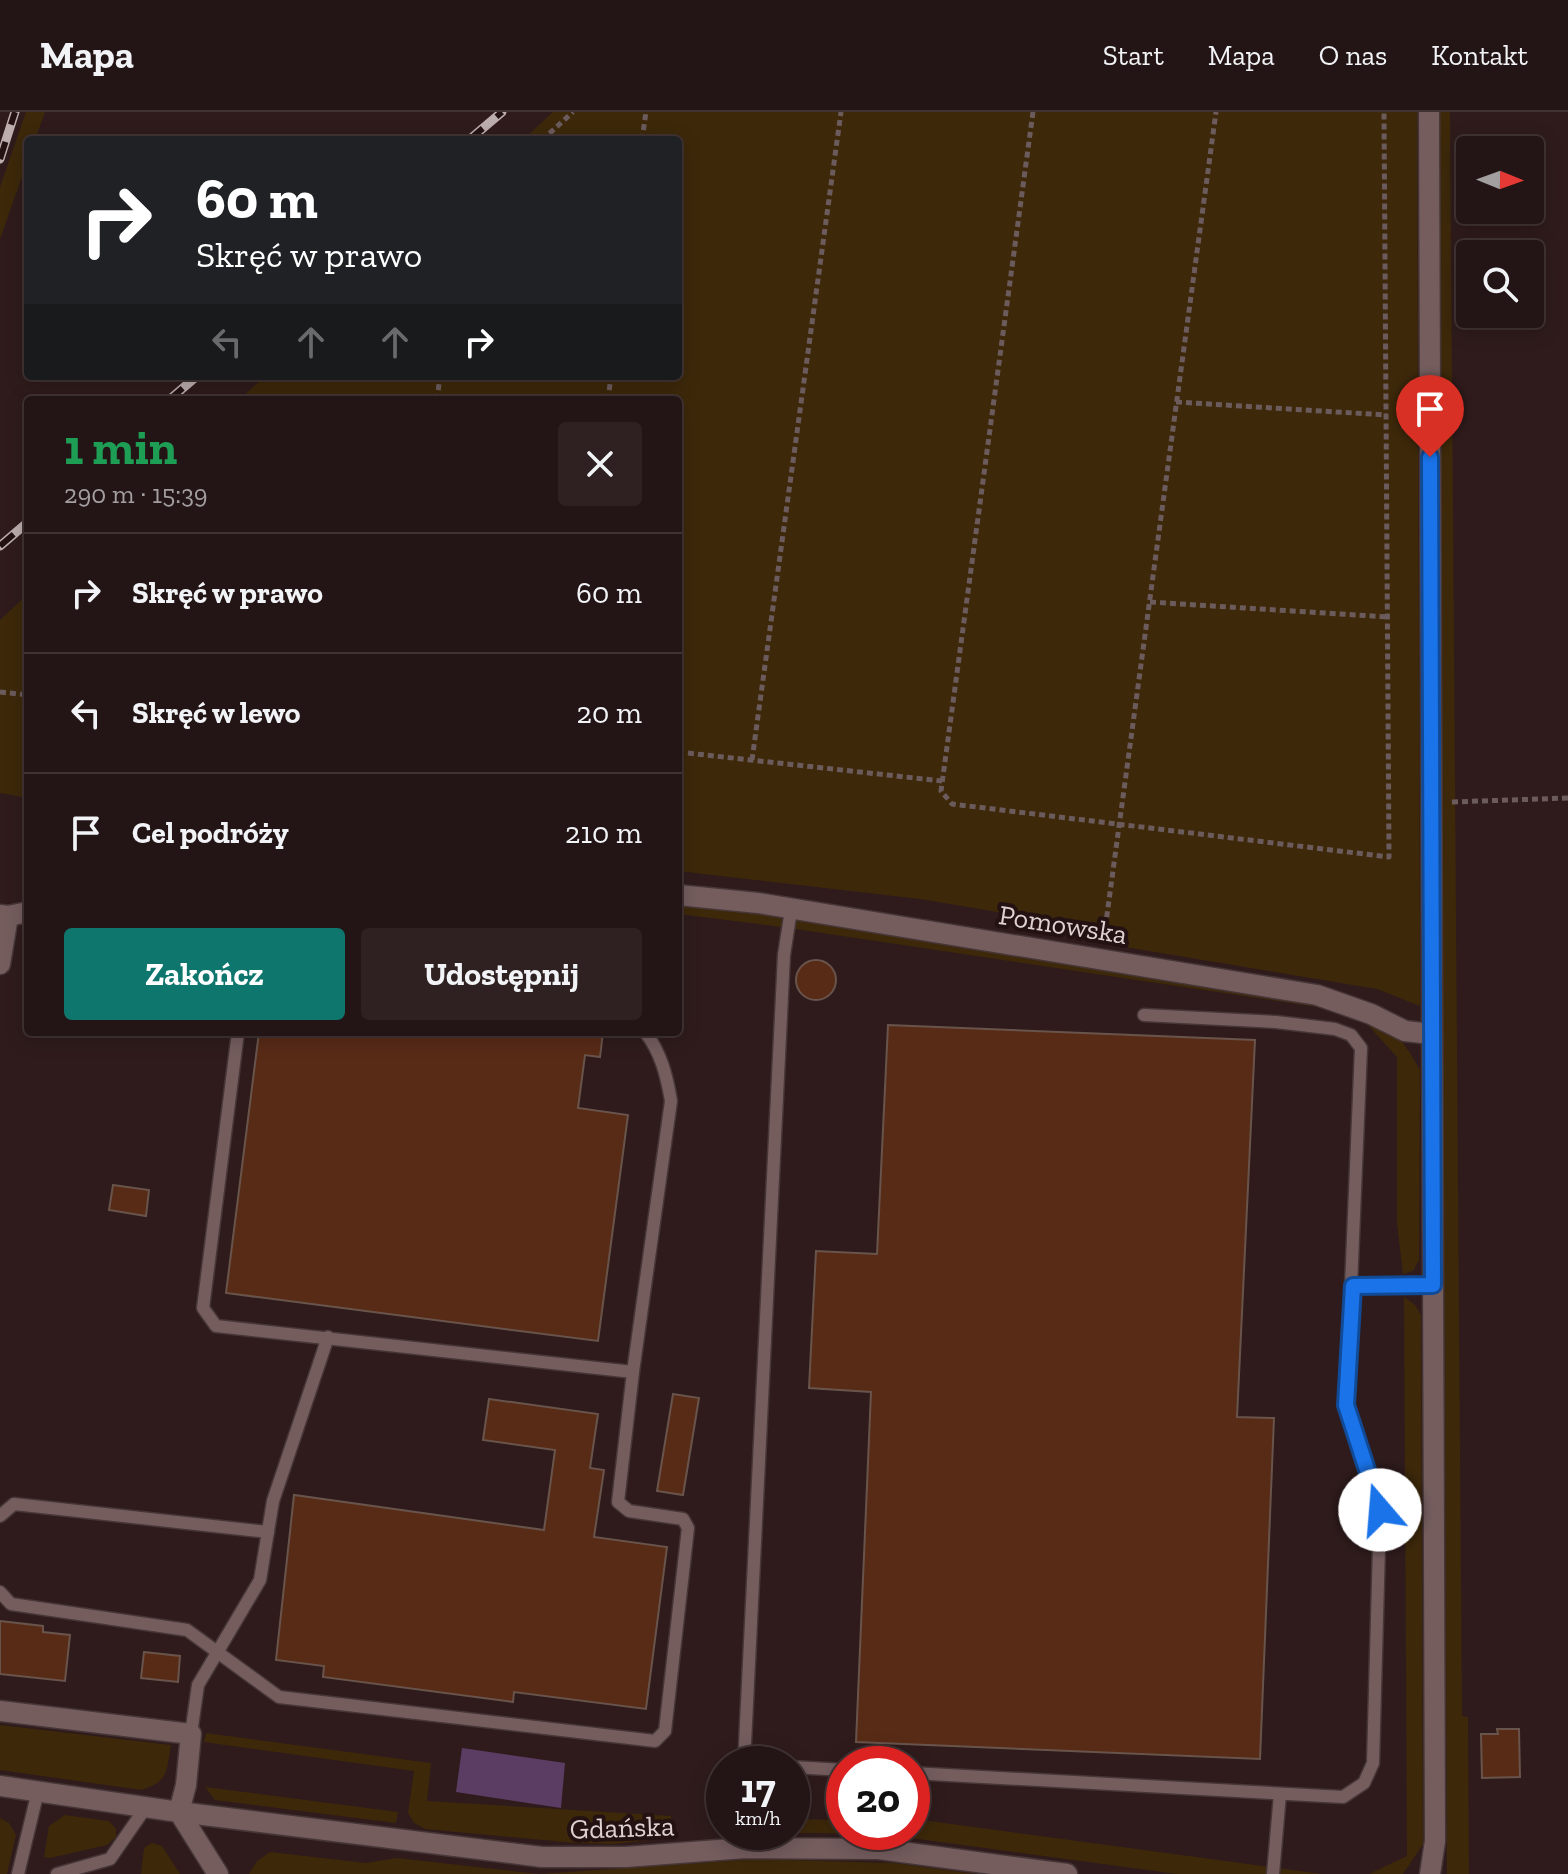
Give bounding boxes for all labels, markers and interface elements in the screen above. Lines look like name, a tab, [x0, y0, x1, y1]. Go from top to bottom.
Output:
text: Mapa	[40, 32, 134, 78]
text: Start	[1103, 39, 1164, 72]
text: Mapa	[1208, 39, 1275, 72]
text: O nas	[1319, 39, 1387, 72]
text: Kontakt	[1431, 39, 1528, 72]
north arrow	[1456, 136, 1544, 224]
map controls	[1456, 136, 1544, 328]
text: 60 m	[196, 165, 318, 232]
icon: right	[64, 168, 168, 272]
text: Skręć w prawo	[196, 233, 422, 276]
button: search	[1456, 240, 1544, 328]
icon: left	[205, 320, 249, 364]
icon: ahead	[289, 320, 333, 364]
icon: ahead	[373, 320, 417, 364]
icon: right	[457, 320, 501, 364]
pin	[1396, 375, 1464, 457]
icon: arrive	[1408, 387, 1452, 431]
text: 1 min	[64, 419, 177, 476]
button: close	[558, 422, 642, 506]
text: 290 m · 15:39	[64, 478, 208, 510]
icon: right	[64, 571, 108, 615]
text: Skręć w prawo	[132, 575, 323, 611]
text: 60 m	[576, 575, 642, 611]
icon: left	[64, 691, 108, 735]
text: Skręć w lewo	[132, 695, 301, 731]
text: 20 m	[577, 695, 642, 731]
icon: arrive	[64, 811, 108, 855]
text: Cel podróży	[132, 815, 289, 851]
text: 210 m	[565, 815, 642, 851]
street label: Pomowska	[996, 898, 1130, 951]
button: Zakończ	[64, 928, 345, 1020]
button: Udostępnij	[361, 928, 642, 1020]
position arrow	[1338, 1468, 1422, 1552]
speed limit sign: 20	[826, 1746, 930, 1850]
text: 17	[740, 1764, 776, 1812]
text: km/h	[735, 1806, 781, 1830]
street label: Gdańska	[569, 1809, 675, 1846]

